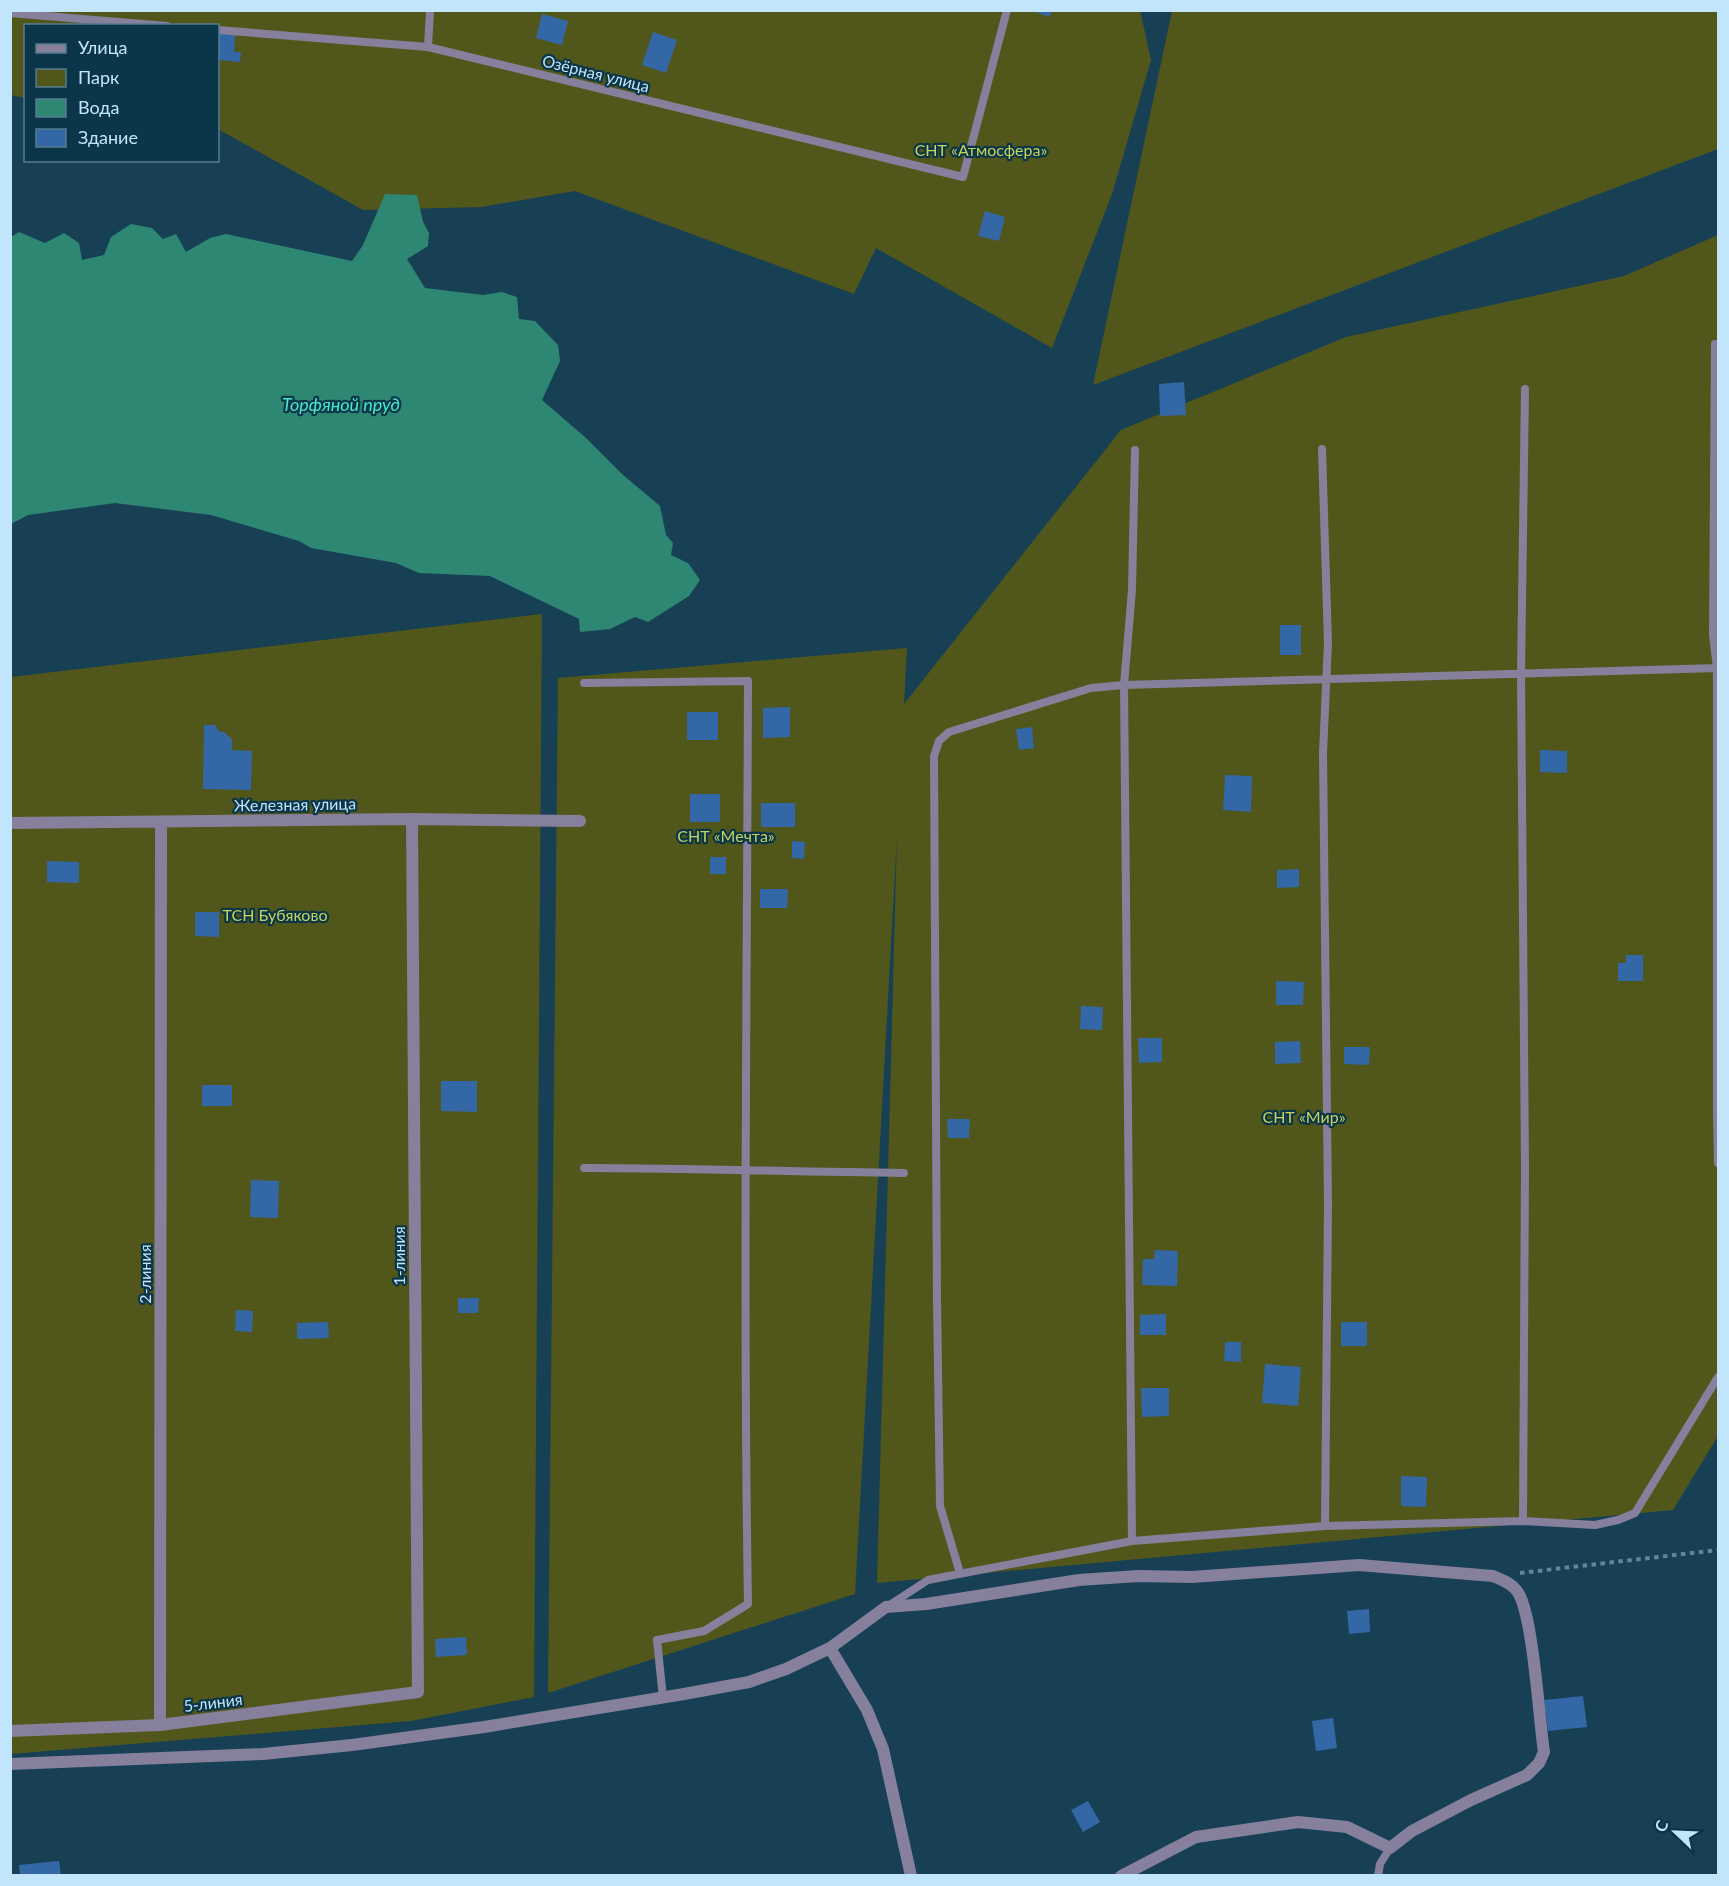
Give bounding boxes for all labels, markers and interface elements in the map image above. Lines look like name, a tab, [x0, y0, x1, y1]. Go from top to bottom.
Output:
legend	[24, 24, 219, 162]
text: Улица	[78, 36, 128, 58]
street label: Озёрная улица	[540, 50, 652, 96]
text: Парк	[78, 66, 120, 88]
text: Вода	[78, 96, 119, 118]
text: Здание	[78, 126, 138, 148]
park label: СНТ «Атмосфера»	[915, 140, 1047, 159]
water label: Торфяной пруд	[282, 393, 400, 415]
street label: Железная улица	[234, 793, 356, 815]
park label: СНТ «Мечта»	[677, 826, 775, 845]
park label: ТСН Бубяково	[223, 905, 327, 924]
park label: СНТ «Мир»	[1262, 1107, 1346, 1126]
street label: 1-линия	[389, 1226, 408, 1286]
street label: 2-линия	[135, 1244, 154, 1304]
street label: 5-линия	[182, 1689, 244, 1715]
north arrow	[1645, 1802, 1705, 1862]
text: С	[1650, 1817, 1672, 1835]

